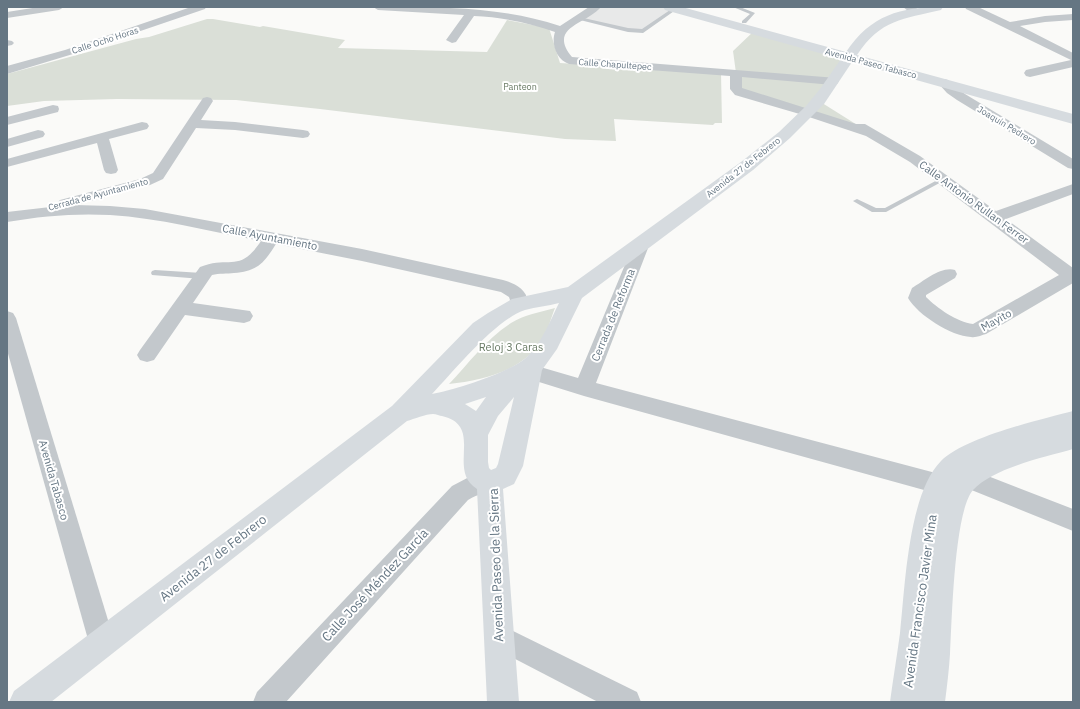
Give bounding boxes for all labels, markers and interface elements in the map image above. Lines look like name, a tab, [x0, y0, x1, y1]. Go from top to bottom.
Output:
street label: Calle Ocho Horas	[70, 24, 140, 56]
street label: Avenida Paseo Tabasco	[824, 45, 918, 81]
street label: Calle Chapultepec	[578, 56, 652, 72]
park label: Panteon	[503, 81, 537, 92]
street label: Joaquín Pedrero	[976, 103, 1038, 147]
street label: Avenida 27 de Febrero	[704, 135, 782, 199]
street label: Calle Antonio Rullan Ferrer	[916, 157, 1032, 247]
street label: Cerrada de Ayuntamiento	[47, 175, 149, 213]
street label: Calle Ayuntamiento	[221, 221, 319, 253]
street label: Cerrada de Reforma	[588, 266, 638, 363]
street label: Mayito	[978, 306, 1014, 334]
park label: Reloj 3 Caras	[479, 340, 543, 354]
street label: Avenida Tabasco	[36, 438, 72, 522]
street label: Avenida Paseo de la Sierra	[485, 488, 507, 642]
street label: Avenida 27 de Febrero	[156, 511, 270, 605]
street label: Avenida Francisco Javier Mina	[899, 513, 941, 689]
street label: Calle José Méndez García	[318, 525, 432, 645]

